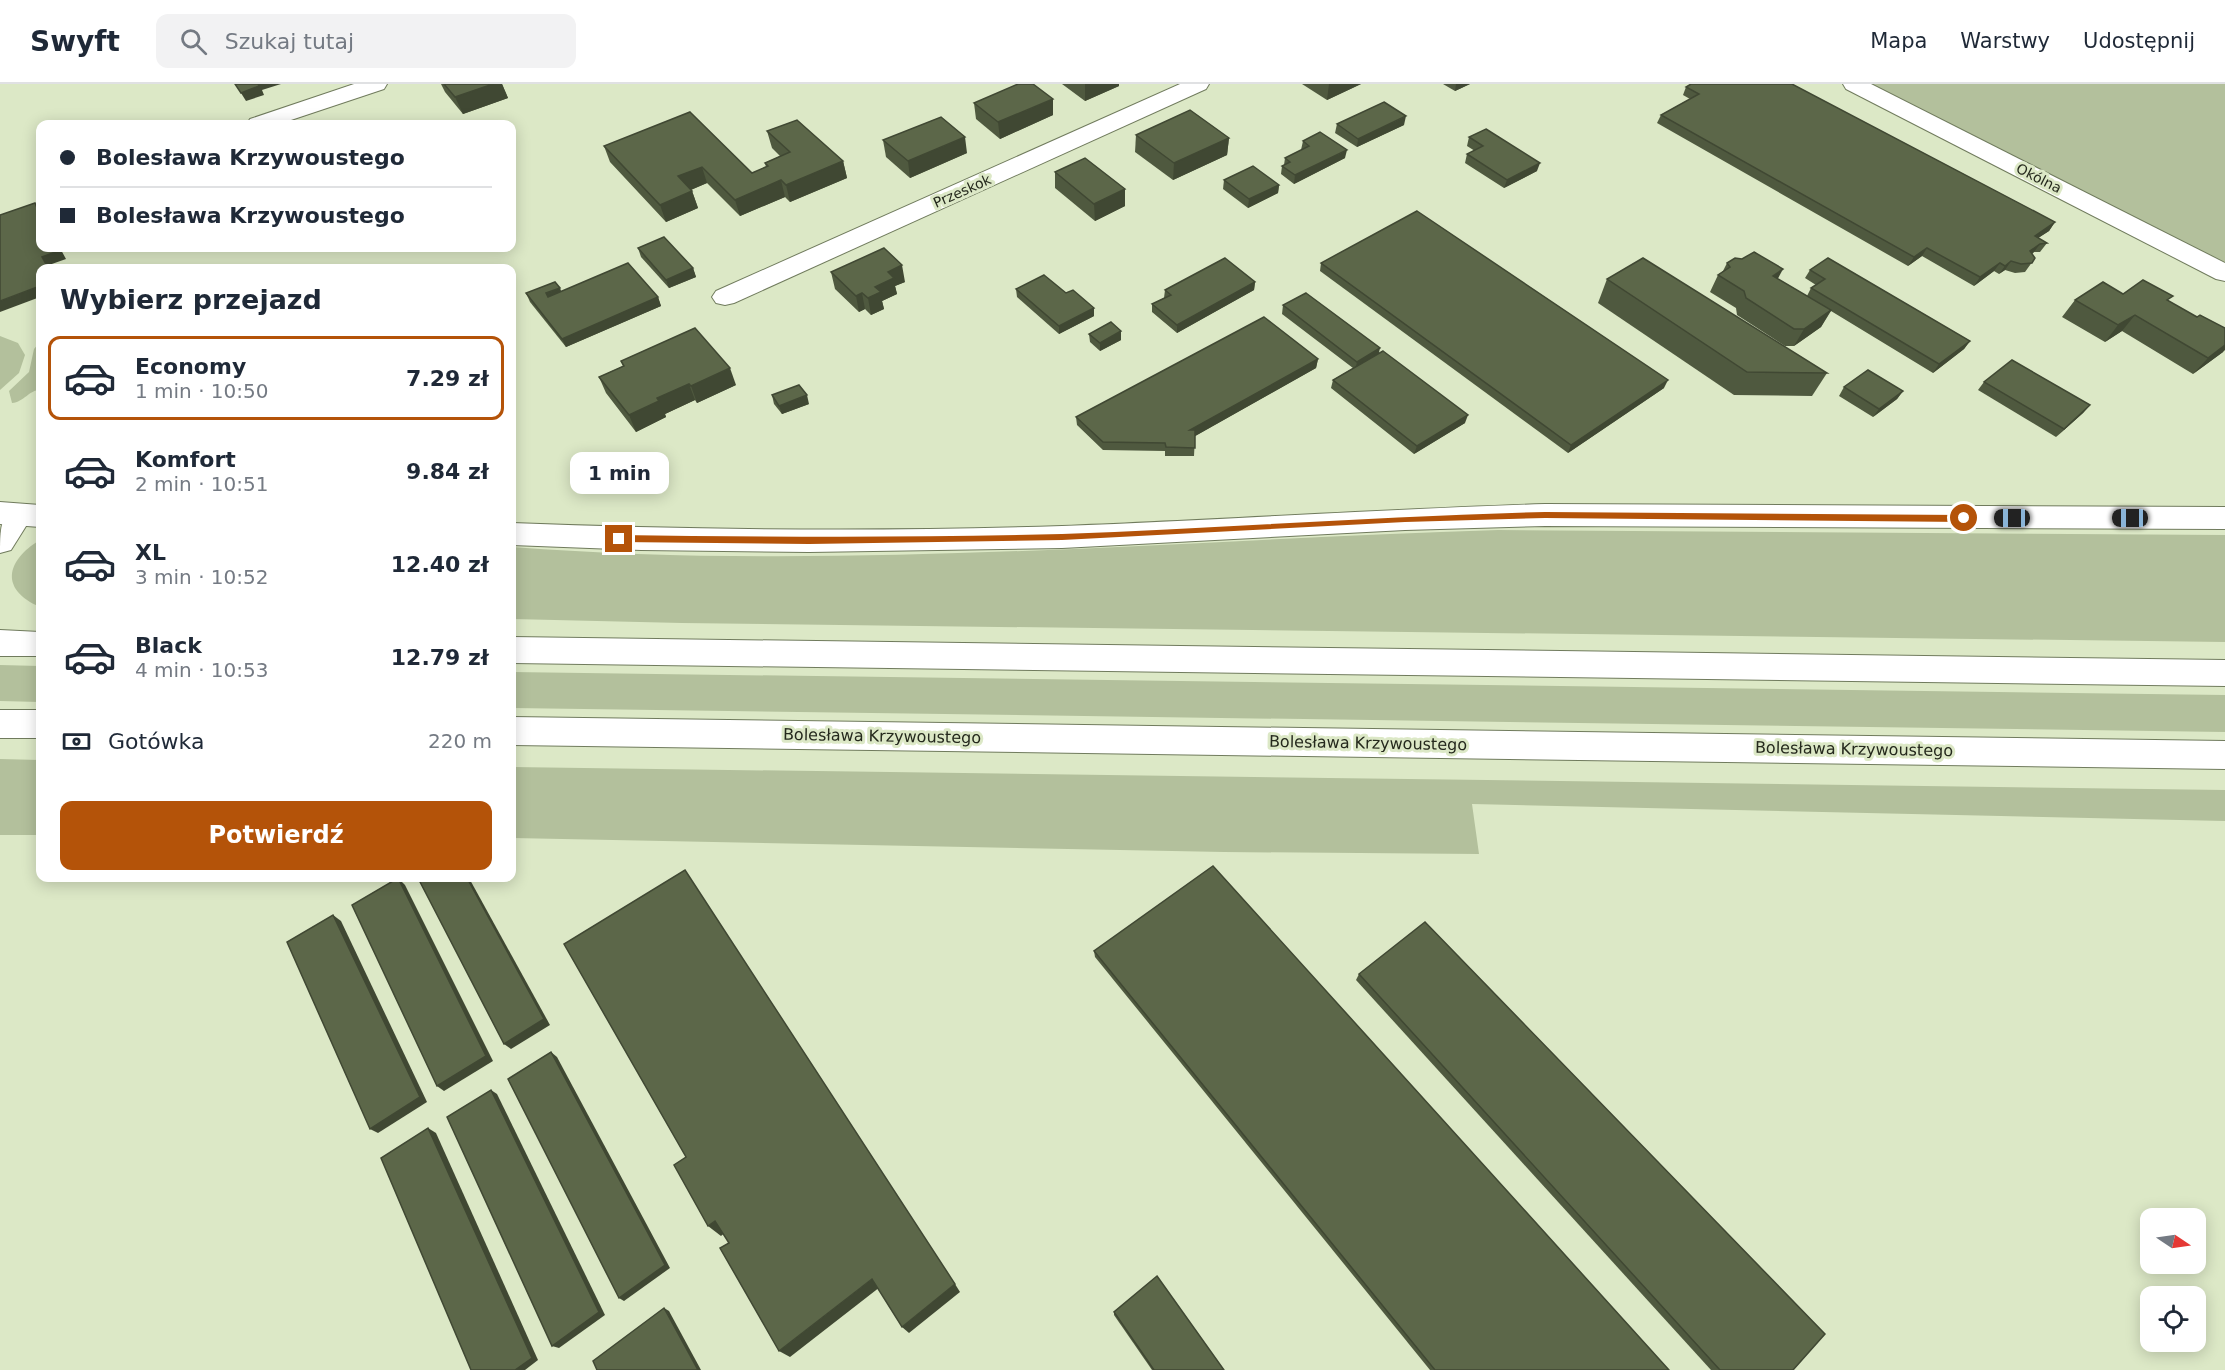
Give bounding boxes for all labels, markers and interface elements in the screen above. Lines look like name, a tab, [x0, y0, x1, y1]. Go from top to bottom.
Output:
search box	[156, 14, 576, 68]
text: Swyft	[30, 25, 120, 58]
icon: search	[177, 25, 210, 58]
text: Szukaj tutaj	[225, 29, 354, 54]
text: Mapa	[1870, 29, 1927, 53]
text: Warstwy	[1960, 29, 2050, 53]
text: Udostępnij	[2083, 29, 2195, 53]
text: Bolesława Krzywoustego	[96, 145, 405, 170]
street label: Okólna	[2014, 160, 2064, 196]
street label: Przeskok	[931, 171, 994, 211]
text: Bolesława Krzywoustego	[96, 203, 405, 228]
text: Wybierz przejazd	[60, 284, 322, 315]
icon: car	[63, 351, 117, 405]
text: Economy	[135, 354, 246, 379]
text: 7.29 zł	[406, 366, 489, 391]
text: 1 min · 10:50	[135, 379, 269, 403]
icon: car	[63, 444, 117, 498]
text: Komfort	[135, 447, 236, 472]
callout: 1 min	[570, 452, 668, 494]
text: 9.84 zł	[406, 459, 489, 484]
text: 1 min	[588, 461, 651, 485]
text: 2 min · 10:51	[135, 472, 269, 496]
route start	[1950, 504, 1977, 531]
car	[1994, 509, 2030, 527]
car	[2112, 509, 2148, 527]
route end	[605, 525, 632, 552]
icon: car	[63, 537, 117, 591]
text: XL	[135, 540, 166, 565]
text: 12.40 zł	[391, 552, 489, 577]
text: 3 min · 10:52	[135, 565, 269, 589]
icon: car	[63, 630, 117, 684]
text: Black	[135, 633, 202, 658]
text: 12.79 zł	[391, 645, 489, 670]
text: 4 min · 10:53	[135, 658, 269, 682]
icon: cash	[60, 725, 93, 758]
street label: Bolesława Krzywoustego	[783, 725, 981, 747]
text: Gotówka	[108, 729, 204, 754]
text: 220 m	[428, 729, 492, 753]
street label: Bolesława Krzywoustego	[1269, 732, 1467, 754]
street label: Bolesława Krzywoustego	[1755, 738, 1953, 760]
button: Potwierdź	[60, 801, 492, 870]
north arrow	[2140, 1208, 2206, 1274]
map controls	[2140, 1208, 2206, 1352]
button: locate	[2140, 1286, 2206, 1352]

